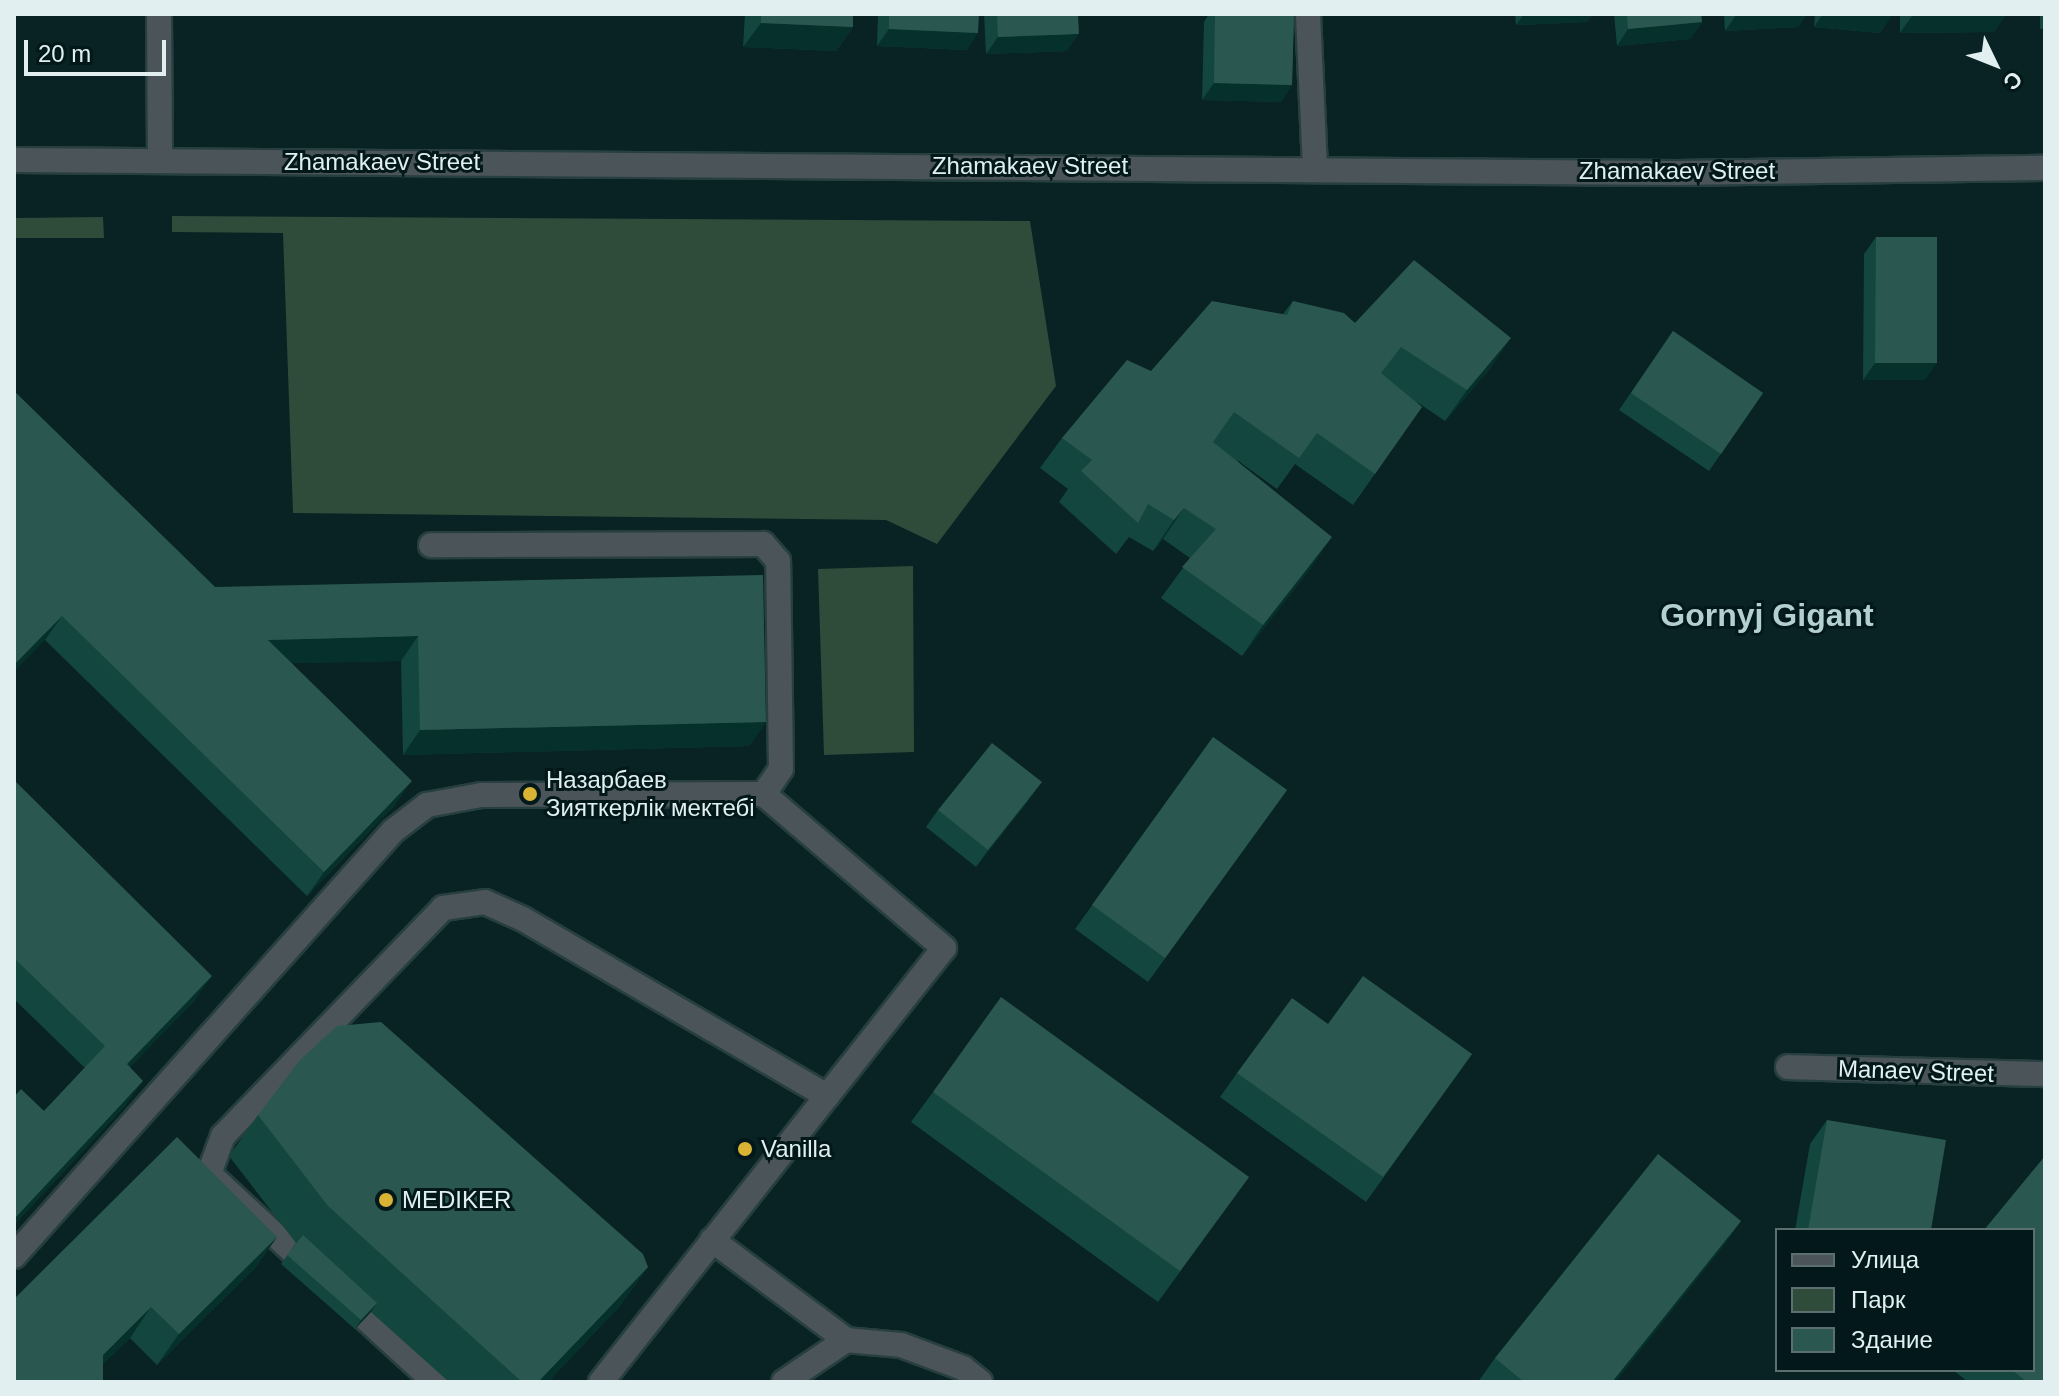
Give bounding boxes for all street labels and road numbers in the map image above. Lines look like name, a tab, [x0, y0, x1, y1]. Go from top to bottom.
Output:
street label: Zhamakaev Street	[284, 148, 480, 176]
street label: Zhamakaev Street	[932, 152, 1128, 180]
street label: Zhamakaev Street	[1579, 157, 1775, 185]
street label: Manaev Street	[1838, 1054, 1994, 1088]

